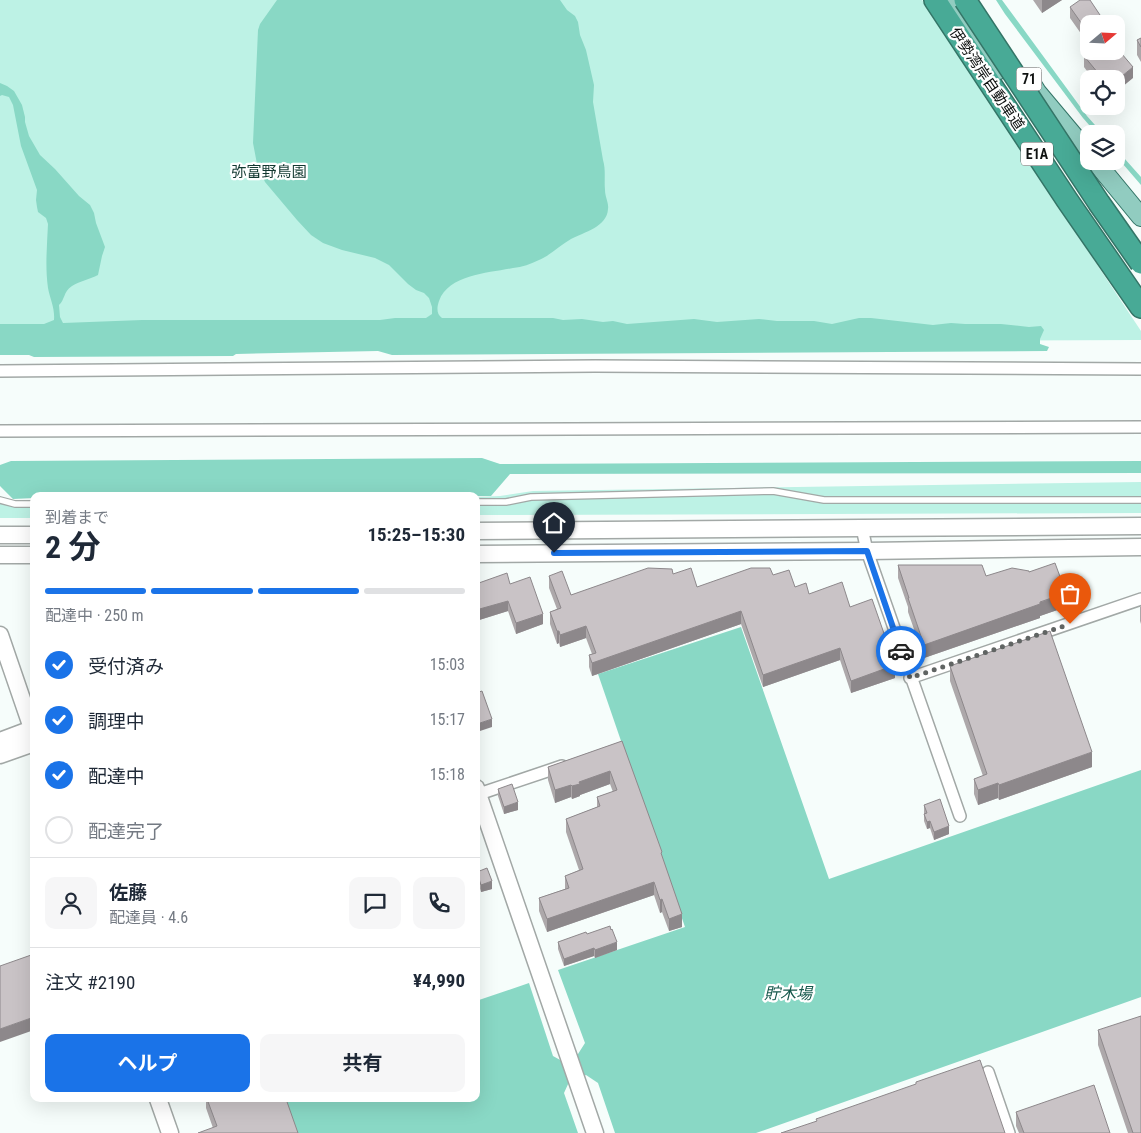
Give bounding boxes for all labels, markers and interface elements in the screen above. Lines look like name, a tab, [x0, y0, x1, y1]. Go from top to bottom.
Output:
north arrow	[1080, 15, 1125, 60]
map controls	[1080, 15, 1125, 170]
street label: 伊勢湾岸自動車道	[946, 24, 1028, 134]
road number: 71	[1016, 68, 1042, 90]
button: locate	[1080, 70, 1125, 115]
button: layers	[1080, 125, 1125, 170]
road number: E1A	[1021, 142, 1053, 166]
park label: 弥富野鳥園	[231, 163, 307, 181]
pin	[533, 502, 575, 553]
text: 到着まで	[45, 508, 109, 527]
icon: home	[540, 509, 568, 537]
text: 15:25–15:30	[367, 523, 465, 546]
text: 2 分	[45, 528, 101, 566]
pin	[1049, 573, 1091, 624]
icon: bag	[1056, 580, 1084, 608]
text: 配達中 · 250 m	[45, 606, 144, 625]
courier	[876, 626, 926, 676]
icon: car	[887, 637, 915, 665]
icon: check	[45, 651, 73, 679]
text: 受付済み	[88, 655, 164, 678]
text: 15:03	[430, 655, 465, 674]
icon: check	[45, 706, 73, 734]
text: 調理中	[88, 710, 145, 733]
text: 15:17	[430, 710, 465, 729]
icon: check	[45, 761, 73, 789]
text: 配達中	[88, 765, 145, 788]
text: 15:18	[430, 765, 465, 784]
text: 配達完了	[88, 820, 164, 843]
button: person	[45, 877, 97, 929]
button: chat	[349, 877, 401, 929]
button: phone	[413, 877, 465, 929]
text: 佐藤	[109, 881, 147, 904]
text: 配達員 · 4.6	[109, 908, 188, 927]
text: ¥4,990	[413, 969, 465, 992]
text: 注文 #2190	[45, 971, 135, 994]
water label: 貯木場	[764, 984, 814, 1003]
button: ヘルプ	[45, 1034, 250, 1092]
button: 共有	[260, 1034, 465, 1092]

